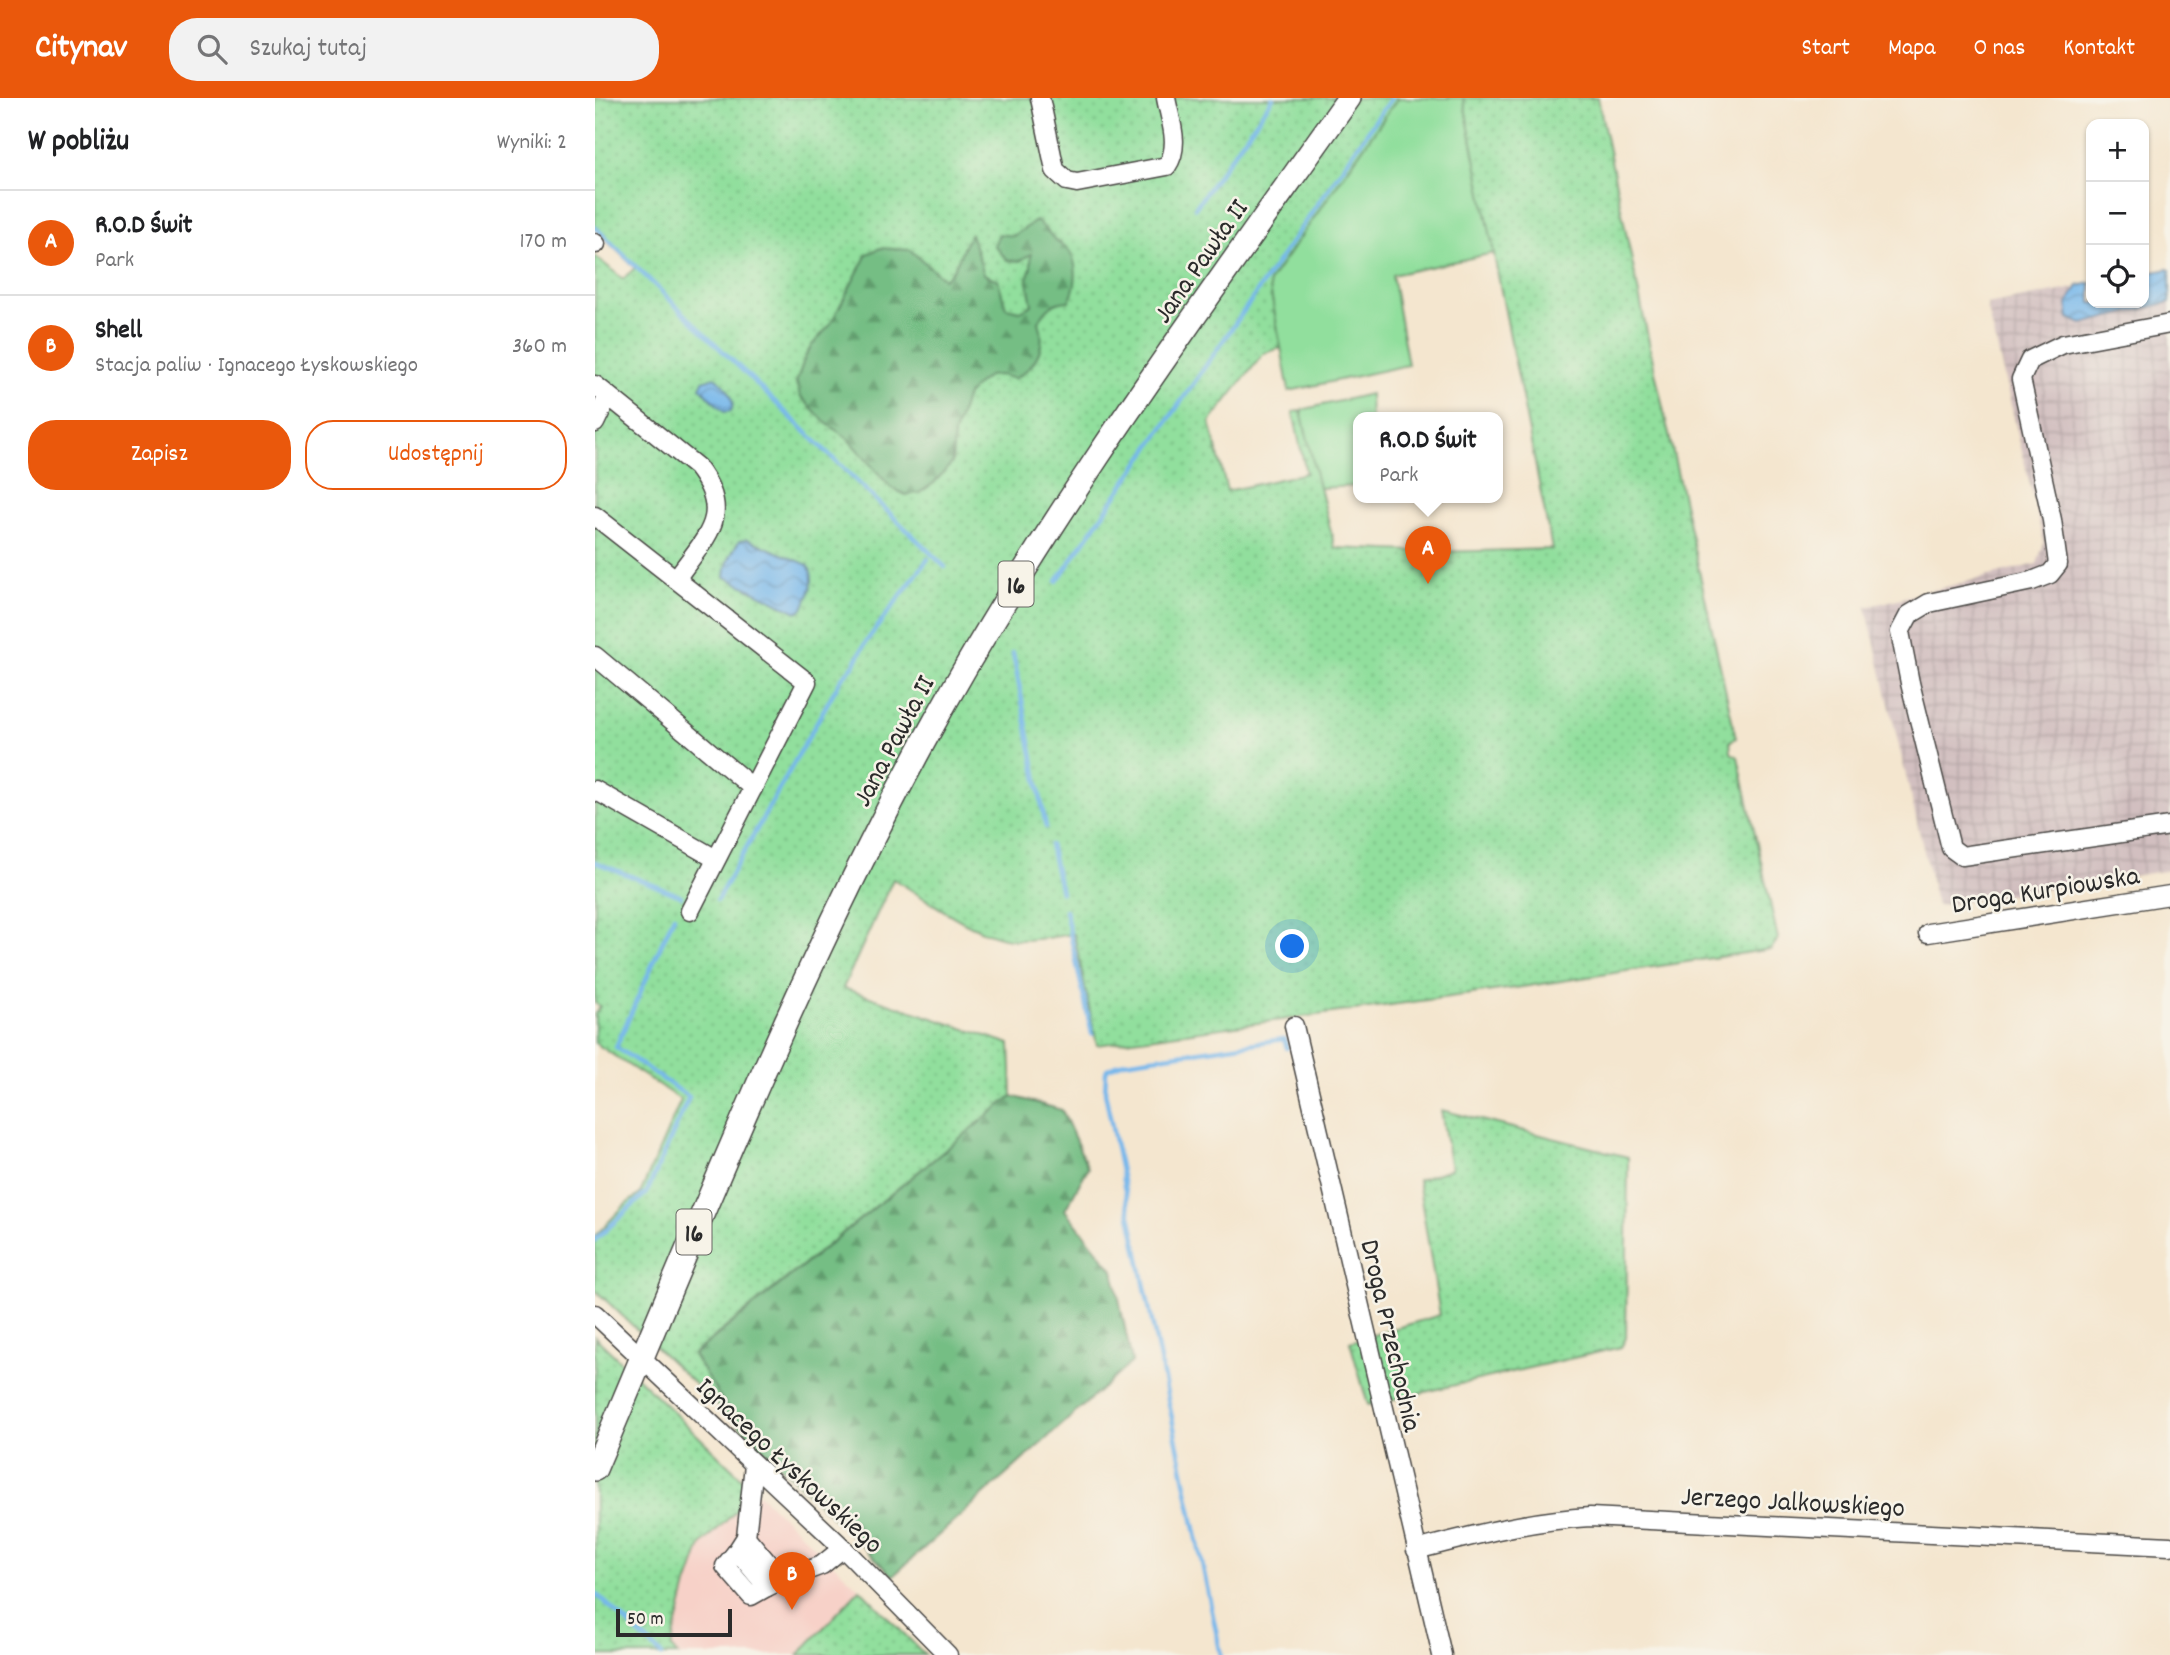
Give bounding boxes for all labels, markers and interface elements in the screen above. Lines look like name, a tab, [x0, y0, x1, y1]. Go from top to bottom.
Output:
search box	[169, 18, 659, 81]
text: Citynav	[35, 26, 127, 73]
icon: search	[193, 30, 231, 68]
text: Szukaj tutaj	[249, 31, 367, 68]
text: Start	[1801, 32, 1850, 66]
text: Mapa	[1888, 32, 1936, 66]
text: O nas	[1974, 32, 2025, 66]
text: Kontakt	[2063, 32, 2135, 66]
map controls	[2086, 119, 2149, 308]
button: +	[2086, 119, 2149, 182]
text: W pobliżu	[28, 122, 129, 165]
text: Wyniki: 2	[497, 127, 567, 160]
button: −	[2086, 182, 2149, 245]
street label: Jana Pawła II	[1146, 192, 1261, 333]
text: R.O.D Świt	[95, 208, 192, 245]
text: A	[45, 226, 57, 259]
text: 170 m	[520, 226, 567, 259]
text: Park	[95, 245, 134, 278]
button: locate	[2086, 245, 2149, 308]
text: Shell	[95, 313, 142, 350]
text: B	[46, 331, 56, 364]
text: 360 m	[512, 331, 567, 364]
text: Stacja paliw · Ignacego Łyskowskiego	[95, 350, 418, 383]
popup	[1353, 412, 1503, 503]
button: Zapisz	[28, 420, 291, 490]
button: Udostępnij	[305, 420, 567, 490]
text: R.O.D Świt	[1379, 423, 1477, 460]
text: Park	[1379, 460, 1419, 493]
pin: A	[1405, 526, 1451, 584]
road number: 16	[999, 562, 1033, 606]
street label: Jana Pawła II	[845, 669, 948, 815]
street label: Droga Kurpiowska	[1949, 858, 2143, 928]
your location	[1275, 929, 1309, 963]
road number: 16	[677, 1210, 711, 1254]
street label: Droga Przechodnia	[1347, 1236, 1430, 1437]
street label: Ignacego Łyskowskiego	[685, 1370, 890, 1566]
street label: Jerzego Jalkowskiego	[1680, 1479, 1906, 1531]
pin: B	[769, 1552, 815, 1610]
scale bar	[616, 1606, 731, 1638]
text: 50 m	[627, 1607, 664, 1634]

